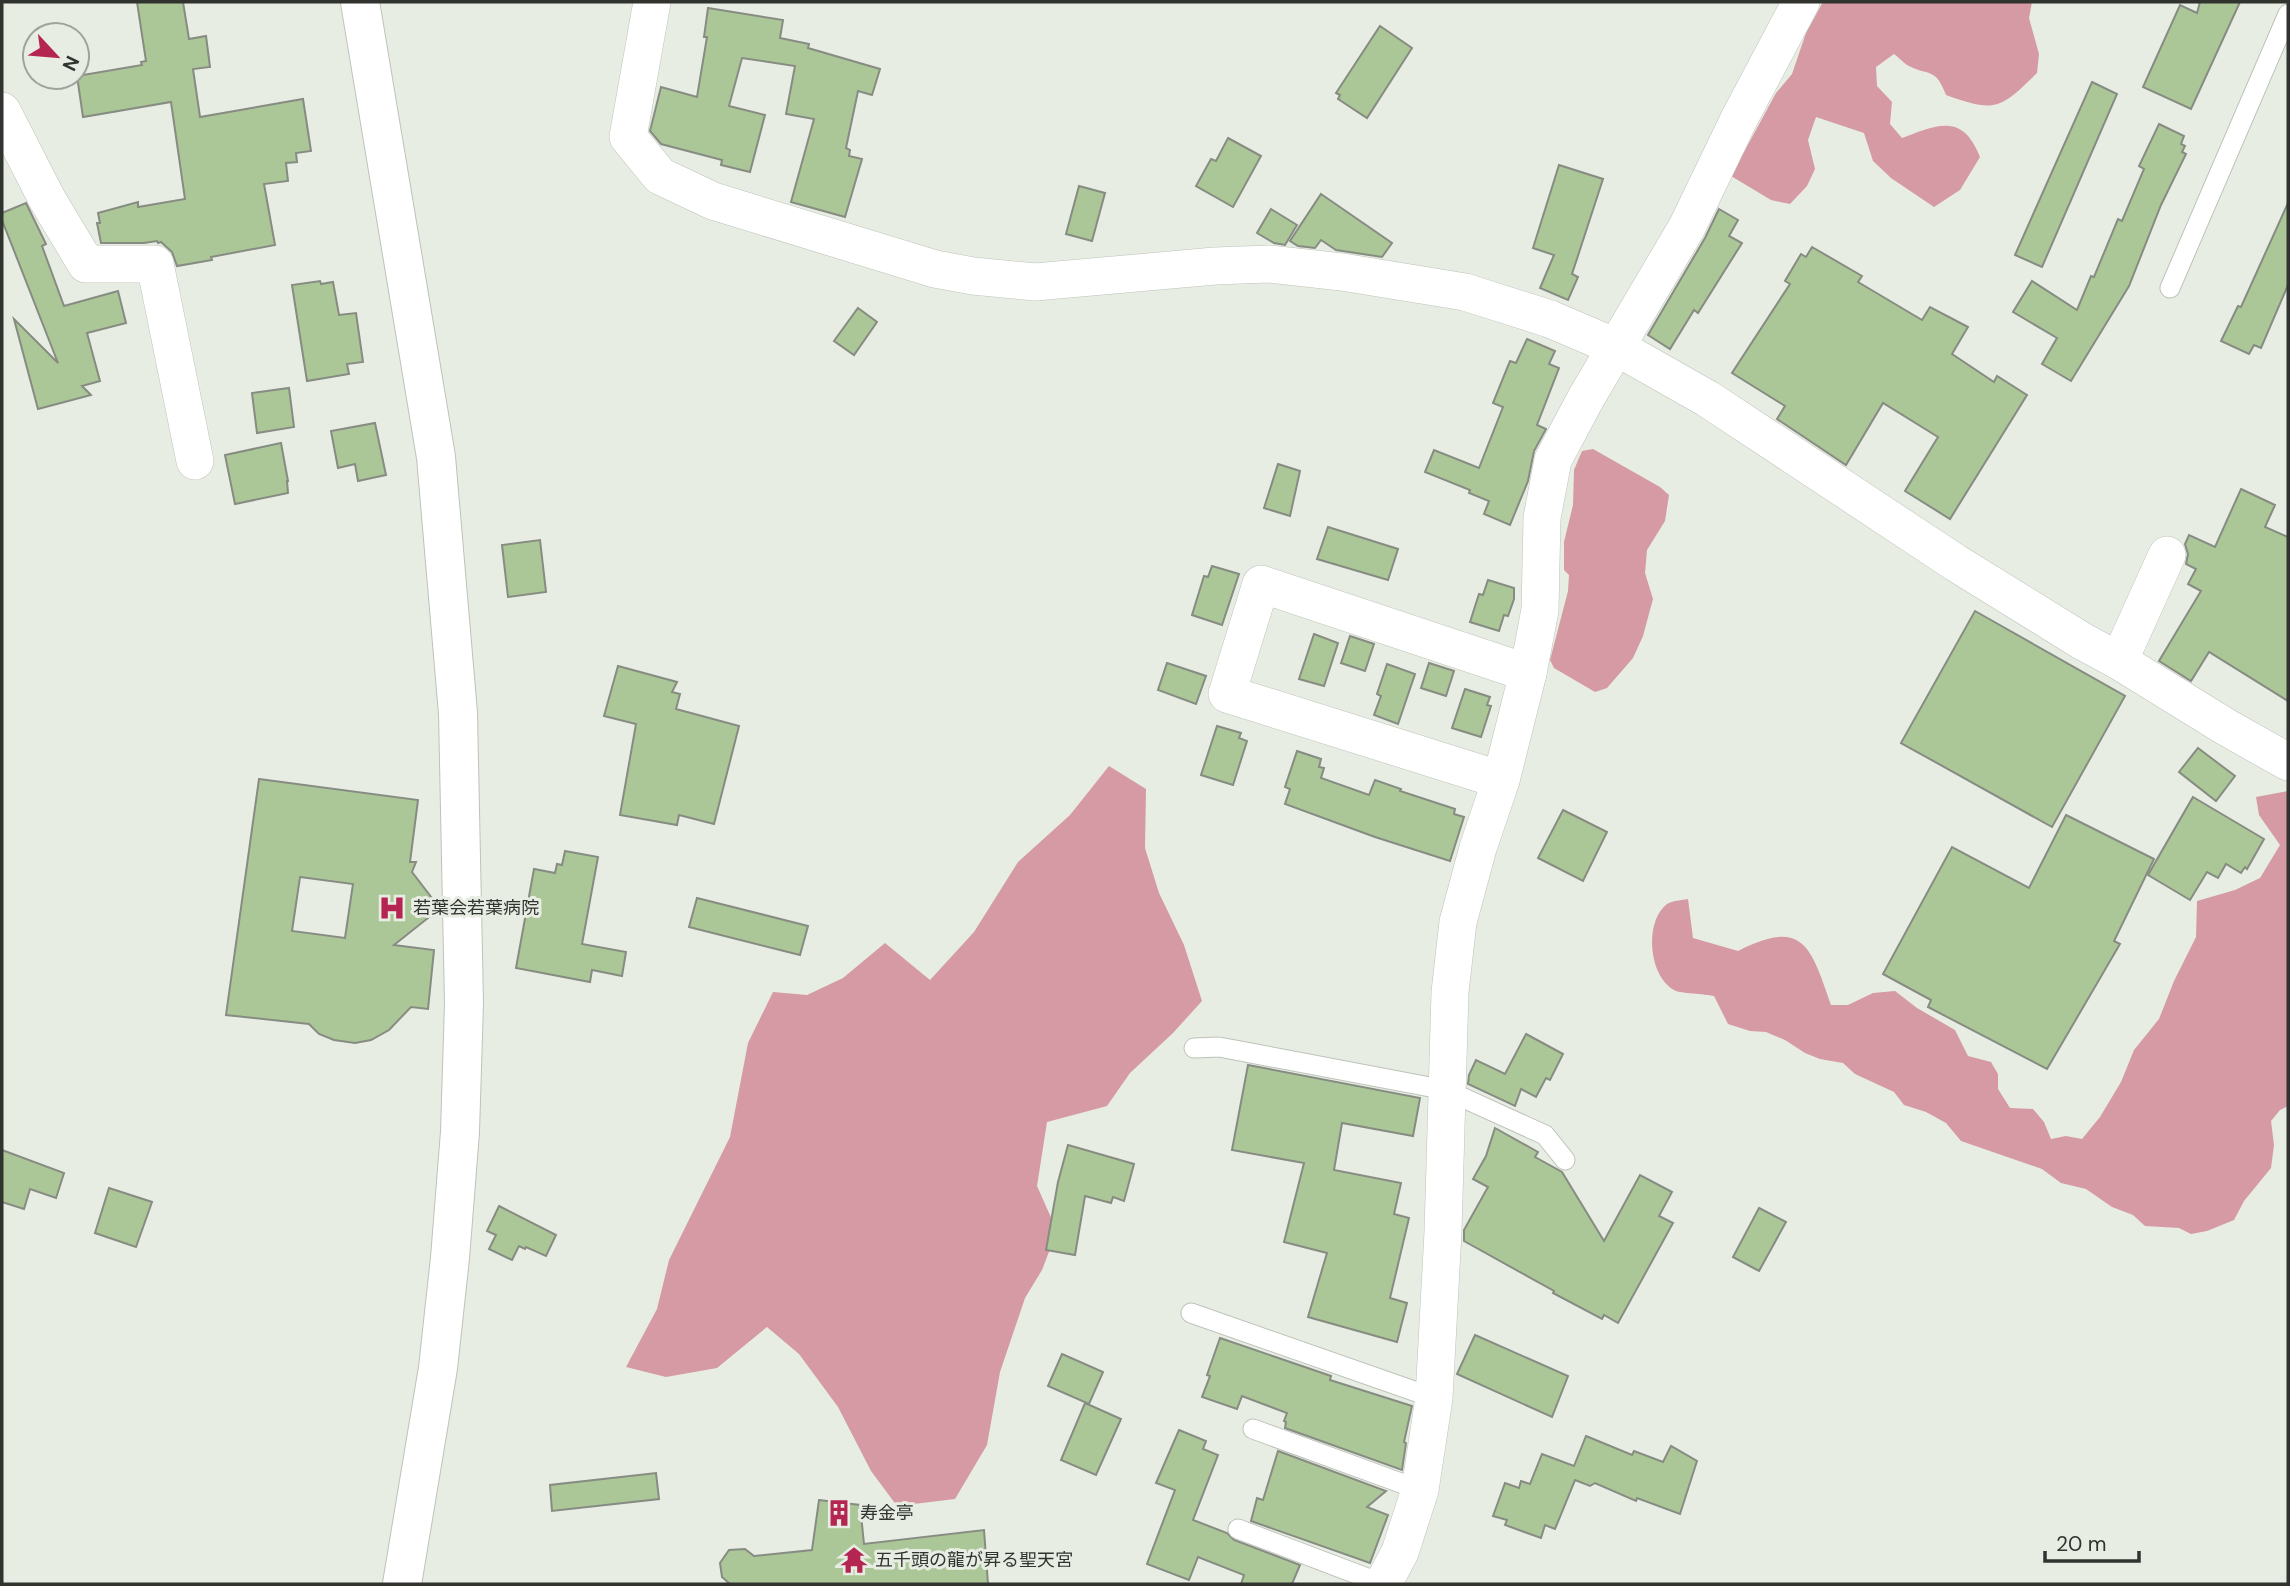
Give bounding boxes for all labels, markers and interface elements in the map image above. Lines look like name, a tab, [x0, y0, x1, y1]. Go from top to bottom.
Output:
north arrow	[21, 21, 91, 91]
text: N	[57, 52, 85, 75]
hospital icon: 若葉会若葉病院	[377, 893, 407, 923]
place label: 若葉会若葉病院	[413, 896, 539, 920]
building icon: 寿金亭	[824, 1498, 854, 1528]
place label: 寿金亭	[860, 1501, 914, 1525]
scale bar	[2045, 1520, 2140, 1564]
text: 20 m	[2056, 1530, 2107, 1558]
temple icon: 五千頭の龍が昇る聖天宮	[839, 1545, 869, 1575]
place label: 五千頭の龍が昇る聖天宮	[875, 1548, 1073, 1572]

